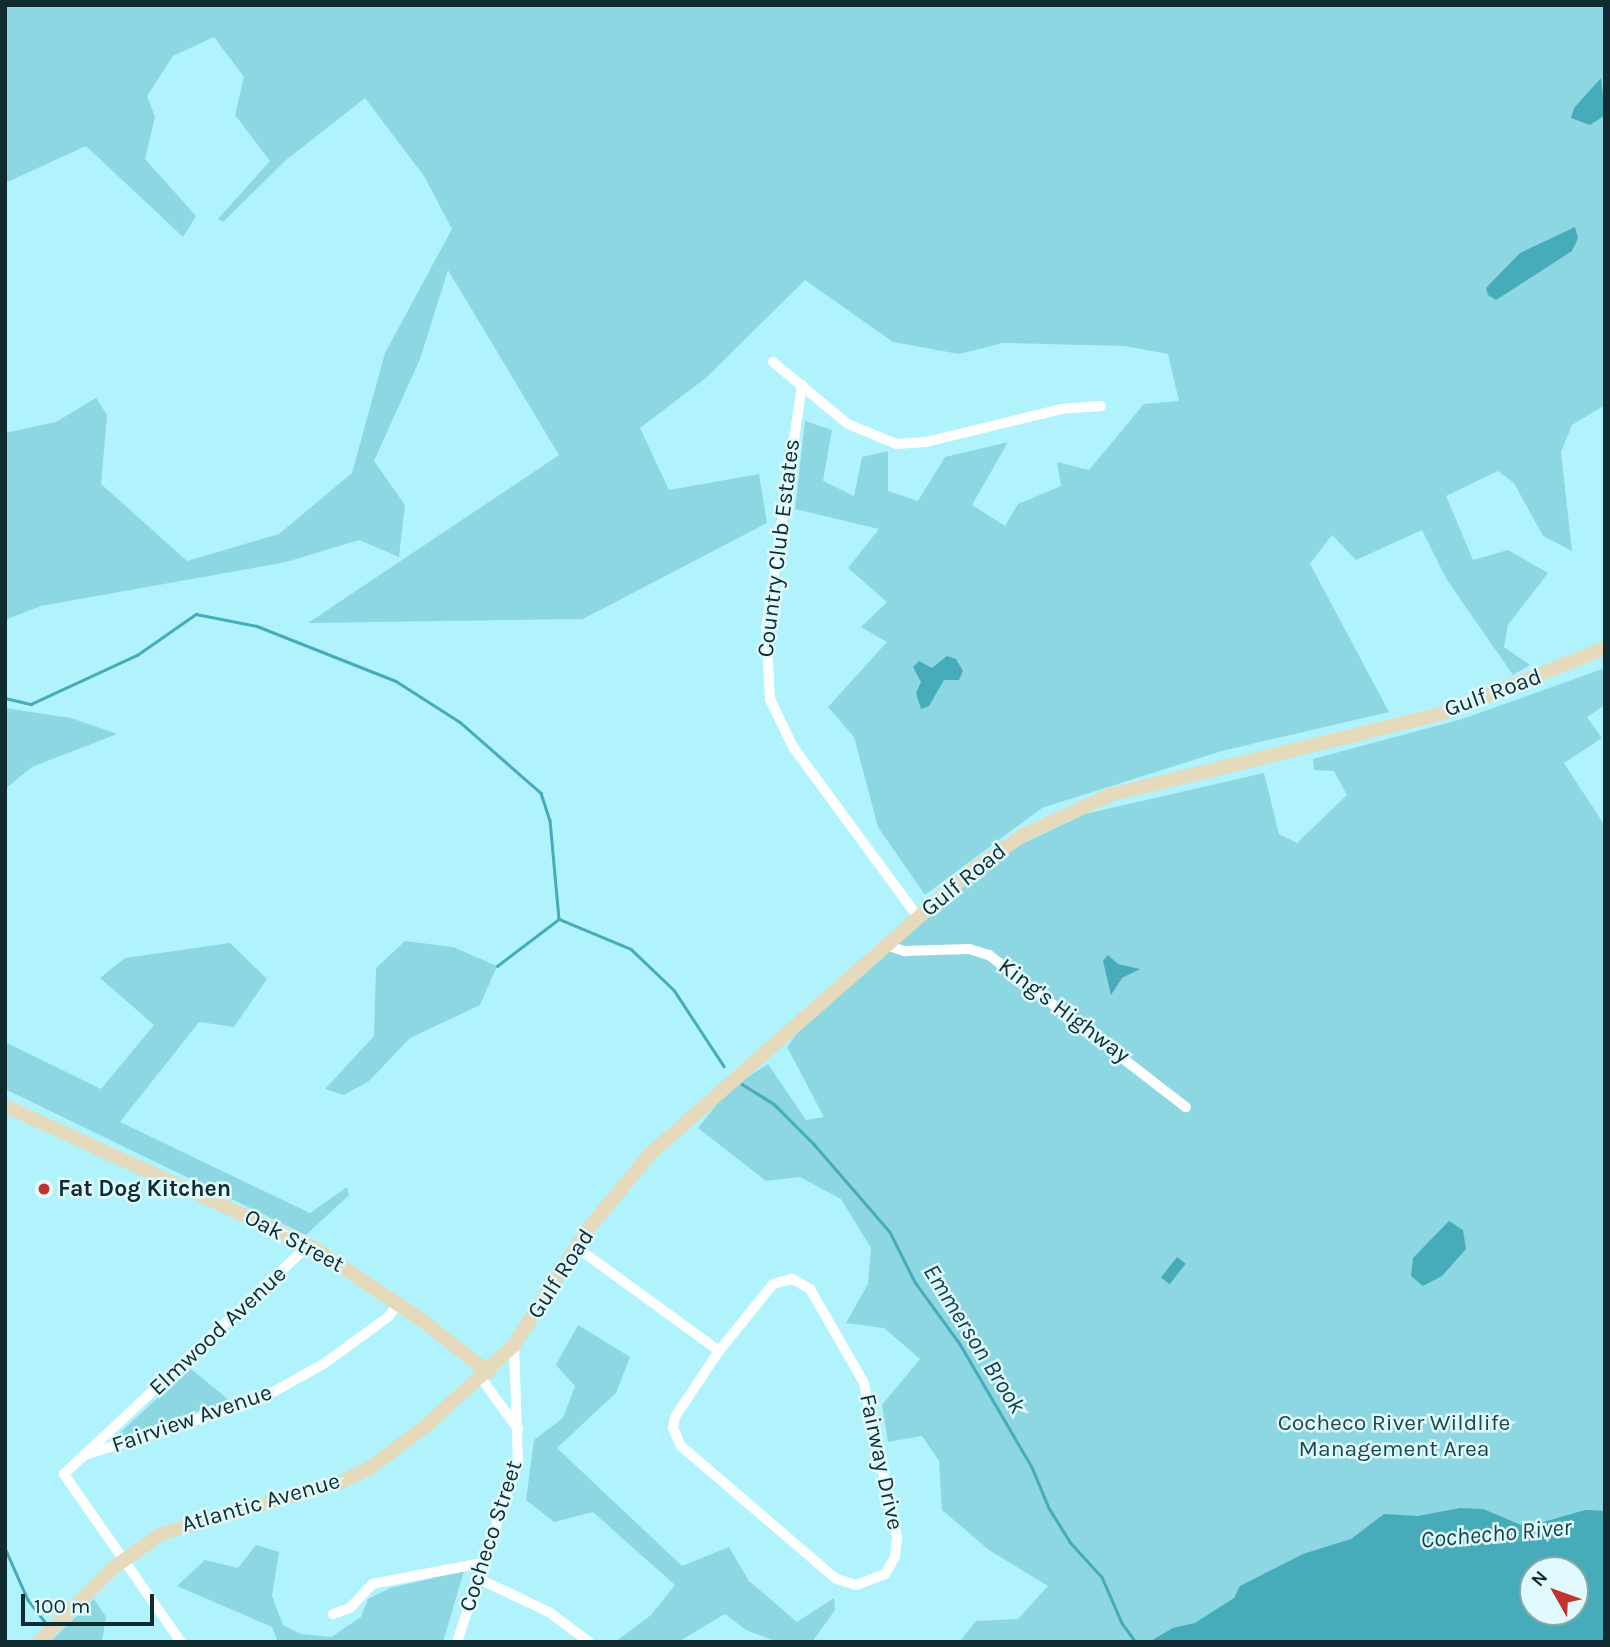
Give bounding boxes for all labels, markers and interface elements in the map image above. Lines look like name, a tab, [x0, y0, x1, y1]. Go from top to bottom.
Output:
street label: Country Club Estates	[752, 437, 806, 659]
street label: Gulf Road	[1441, 663, 1545, 723]
street label: Gulf Road	[916, 837, 1012, 923]
street label: King's Highway	[993, 953, 1135, 1069]
place label: Fat Dog Kitchen	[58, 1175, 231, 1203]
marker: Fat Dog Kitchen	[36, 1181, 52, 1197]
street label: Oak Street	[239, 1203, 349, 1279]
street label: Gulf Road	[522, 1224, 600, 1324]
water label: Emmerson Brook	[917, 1259, 1031, 1419]
street label: Elmwood Avenue	[144, 1260, 292, 1402]
street label: Fairview Avenue	[108, 1379, 276, 1459]
street label: Fairway Drive	[853, 1391, 909, 1533]
park label: Cocheco River Wildlife Management Area	[1278, 1409, 1510, 1463]
street label: Cocheco Street	[454, 1457, 528, 1615]
street label: Atlantic Avenue	[179, 1467, 343, 1539]
water label: Cochecho River	[1419, 1513, 1573, 1555]
north arrow	[1519, 1556, 1589, 1626]
text: N	[1527, 1566, 1552, 1591]
scale bar	[24, 1580, 158, 1624]
text: 100 m	[34, 1594, 91, 1618]

